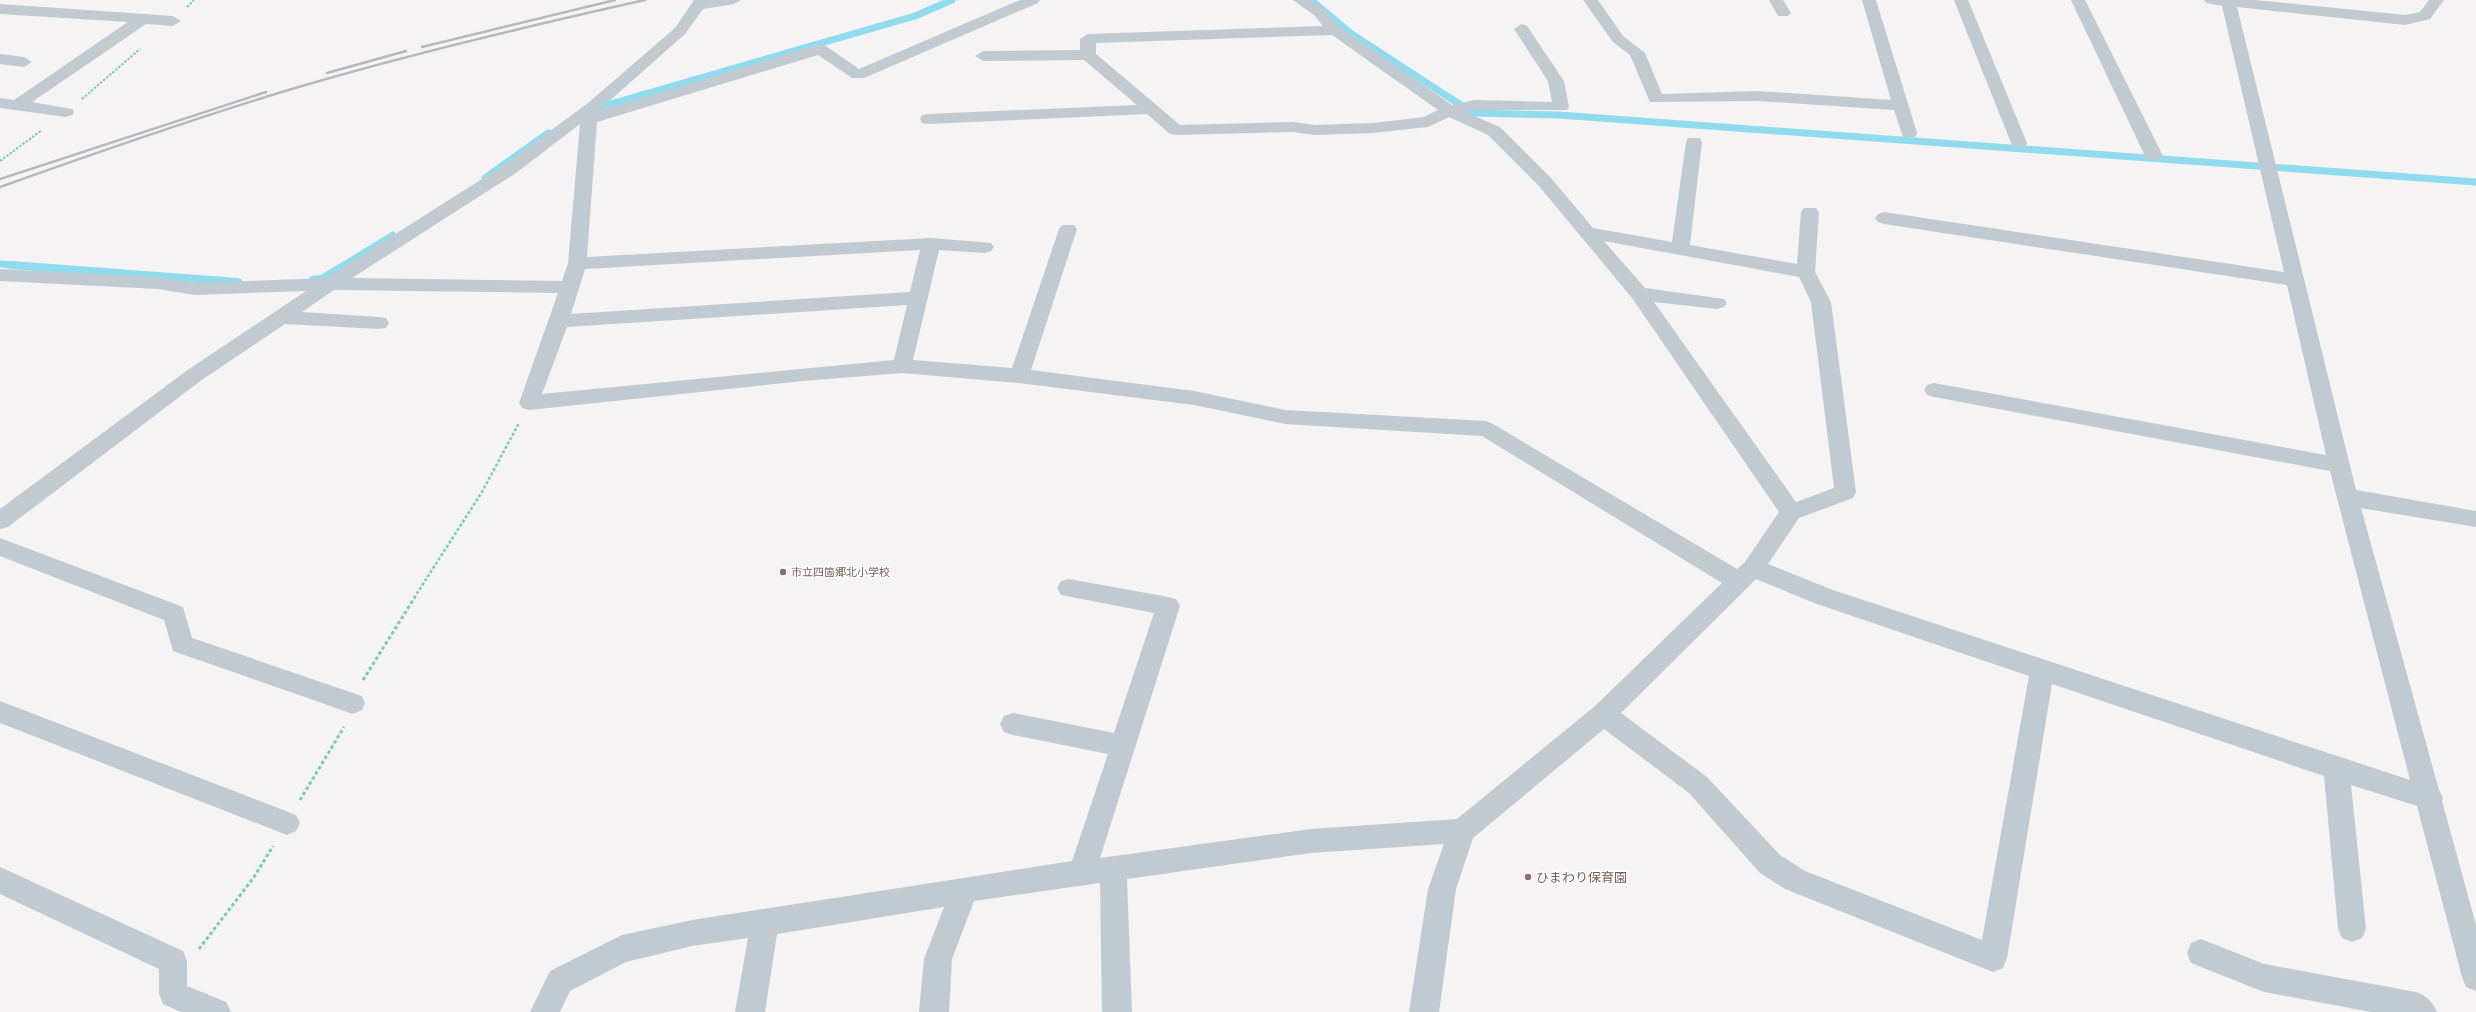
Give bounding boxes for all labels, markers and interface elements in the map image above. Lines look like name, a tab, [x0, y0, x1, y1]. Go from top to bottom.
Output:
place label: 市立四箇郷北小学校	[791, 566, 890, 578]
marker: 市立四箇郷北小学校	[778, 567, 788, 577]
place label: ひまわり保育園	[1536, 870, 1627, 884]
marker: ひまわり保育園	[1523, 872, 1533, 882]

